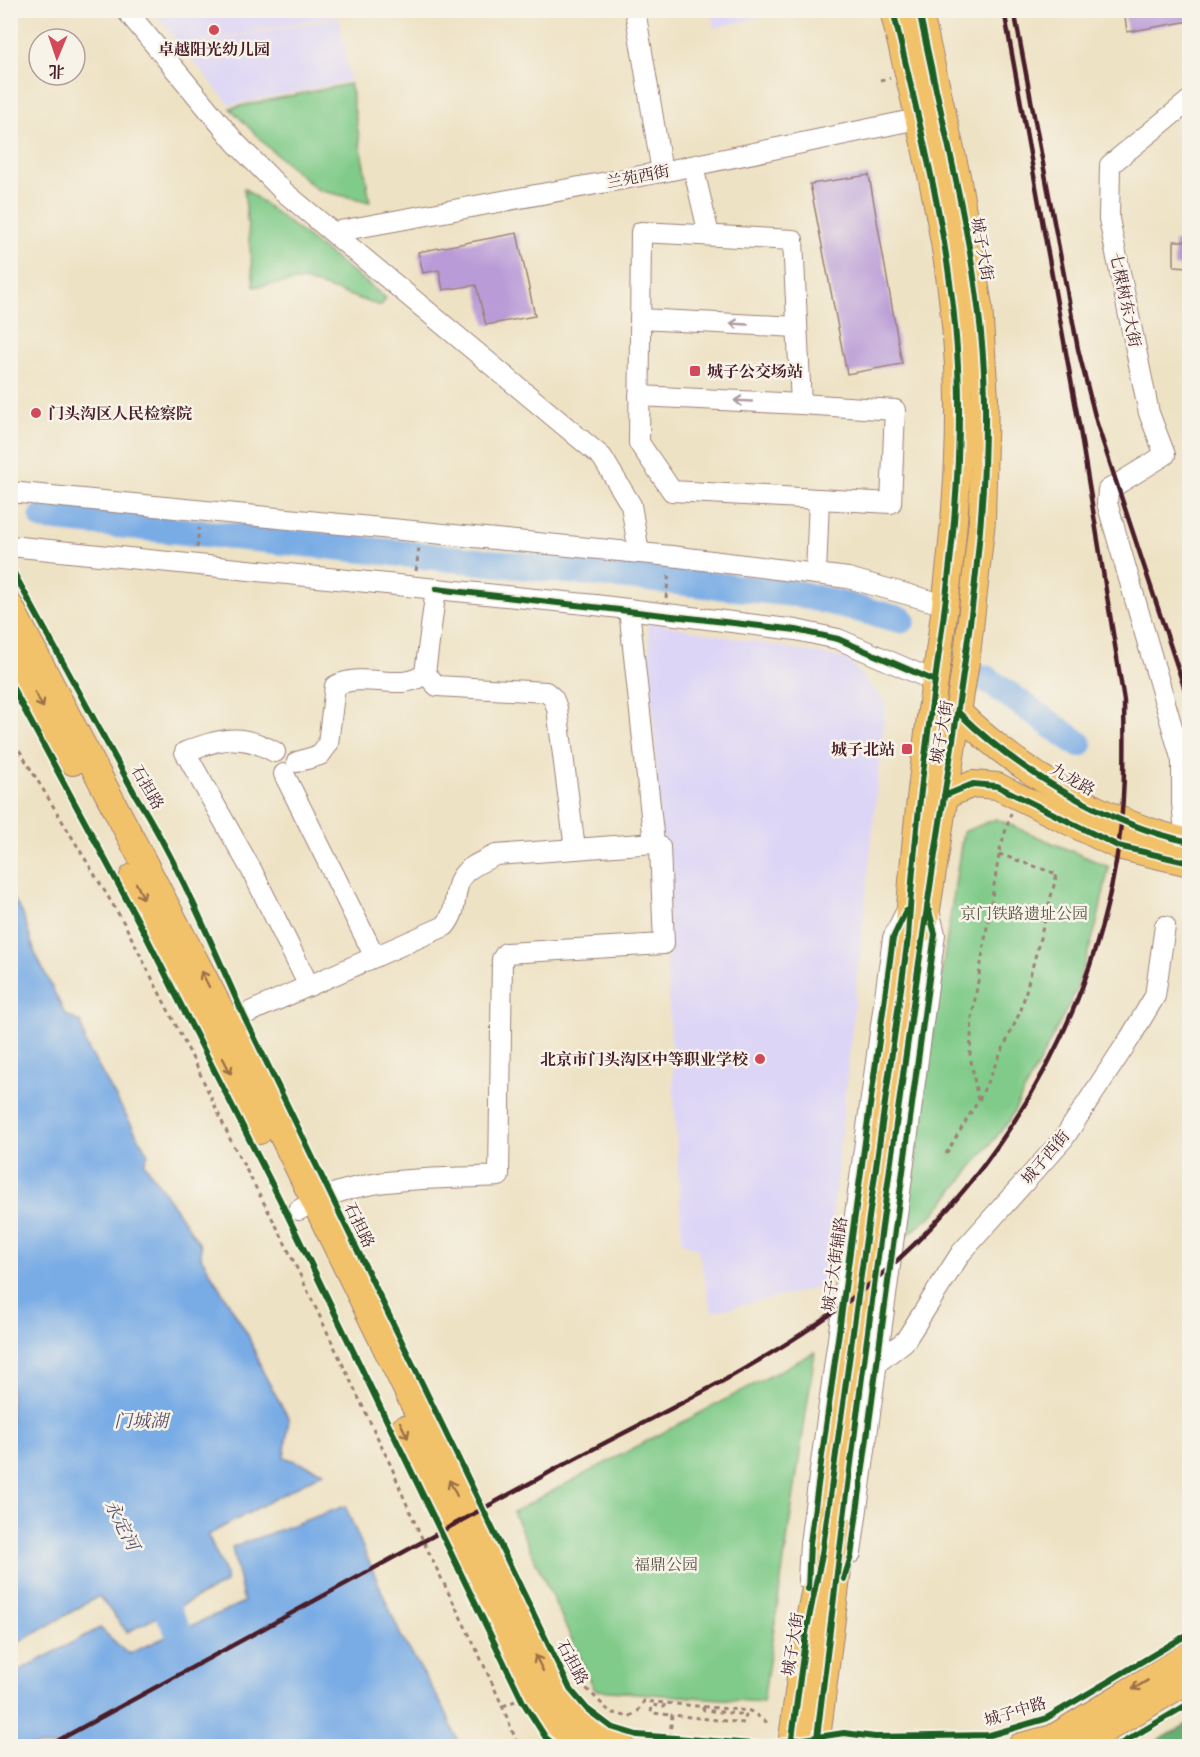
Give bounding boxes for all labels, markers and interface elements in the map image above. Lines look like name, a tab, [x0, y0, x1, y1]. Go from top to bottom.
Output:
marker: 卓越阳光幼儿园	[207, 23, 221, 37]
north arrow	[27, 27, 87, 87]
place label: 卓越阳光幼儿园	[158, 41, 270, 61]
text: 北	[48, 60, 65, 80]
street label: 兰苑西街	[605, 162, 672, 194]
street label: 城子大街	[966, 216, 996, 283]
street label: 七棵树东大街	[1104, 251, 1144, 349]
one-way arrow	[730, 318, 749, 330]
place label: 城子公交场站	[707, 362, 803, 383]
marker: 城子公交场站	[688, 364, 702, 378]
one-way arrow	[733, 396, 753, 407]
place label: 门头沟区人民检察院	[48, 404, 192, 425]
marker: 门头沟区人民检察院	[29, 406, 43, 420]
one-way arrow	[34, 691, 45, 709]
street label: 城子大街	[928, 699, 958, 766]
place label: 城子北站	[831, 741, 895, 761]
marker: 城子北站	[900, 742, 914, 756]
street label: 九龙路	[1046, 760, 1098, 801]
street label: 石担路	[126, 762, 167, 814]
one-way arrow	[135, 882, 146, 900]
park label: 京门铁路遗址公园	[960, 905, 1088, 925]
one-way arrow	[198, 971, 210, 989]
place label: 北京市门头沟区中等职业学校	[540, 1050, 748, 1071]
marker: 北京市门头沟区中等职业学校	[753, 1052, 767, 1066]
one-way arrow	[221, 1057, 233, 1075]
street label: 城子西街	[1018, 1127, 1075, 1189]
street label: 石担路	[339, 1200, 378, 1252]
street label: 城子大街辅路	[819, 1215, 853, 1313]
water label: 门城湖	[114, 1411, 171, 1434]
one-way arrow	[399, 1420, 411, 1438]
one-way arrow	[446, 1480, 458, 1498]
water label: 永定河	[98, 1496, 145, 1558]
park label: 福鼎公园	[634, 1556, 698, 1576]
street label: 城子大街	[779, 1611, 809, 1677]
street label: 石担路	[551, 1637, 591, 1689]
one-way arrow	[533, 1655, 545, 1672]
one-way arrow	[1132, 1680, 1149, 1692]
street label: 城子中路	[982, 1694, 1049, 1732]

